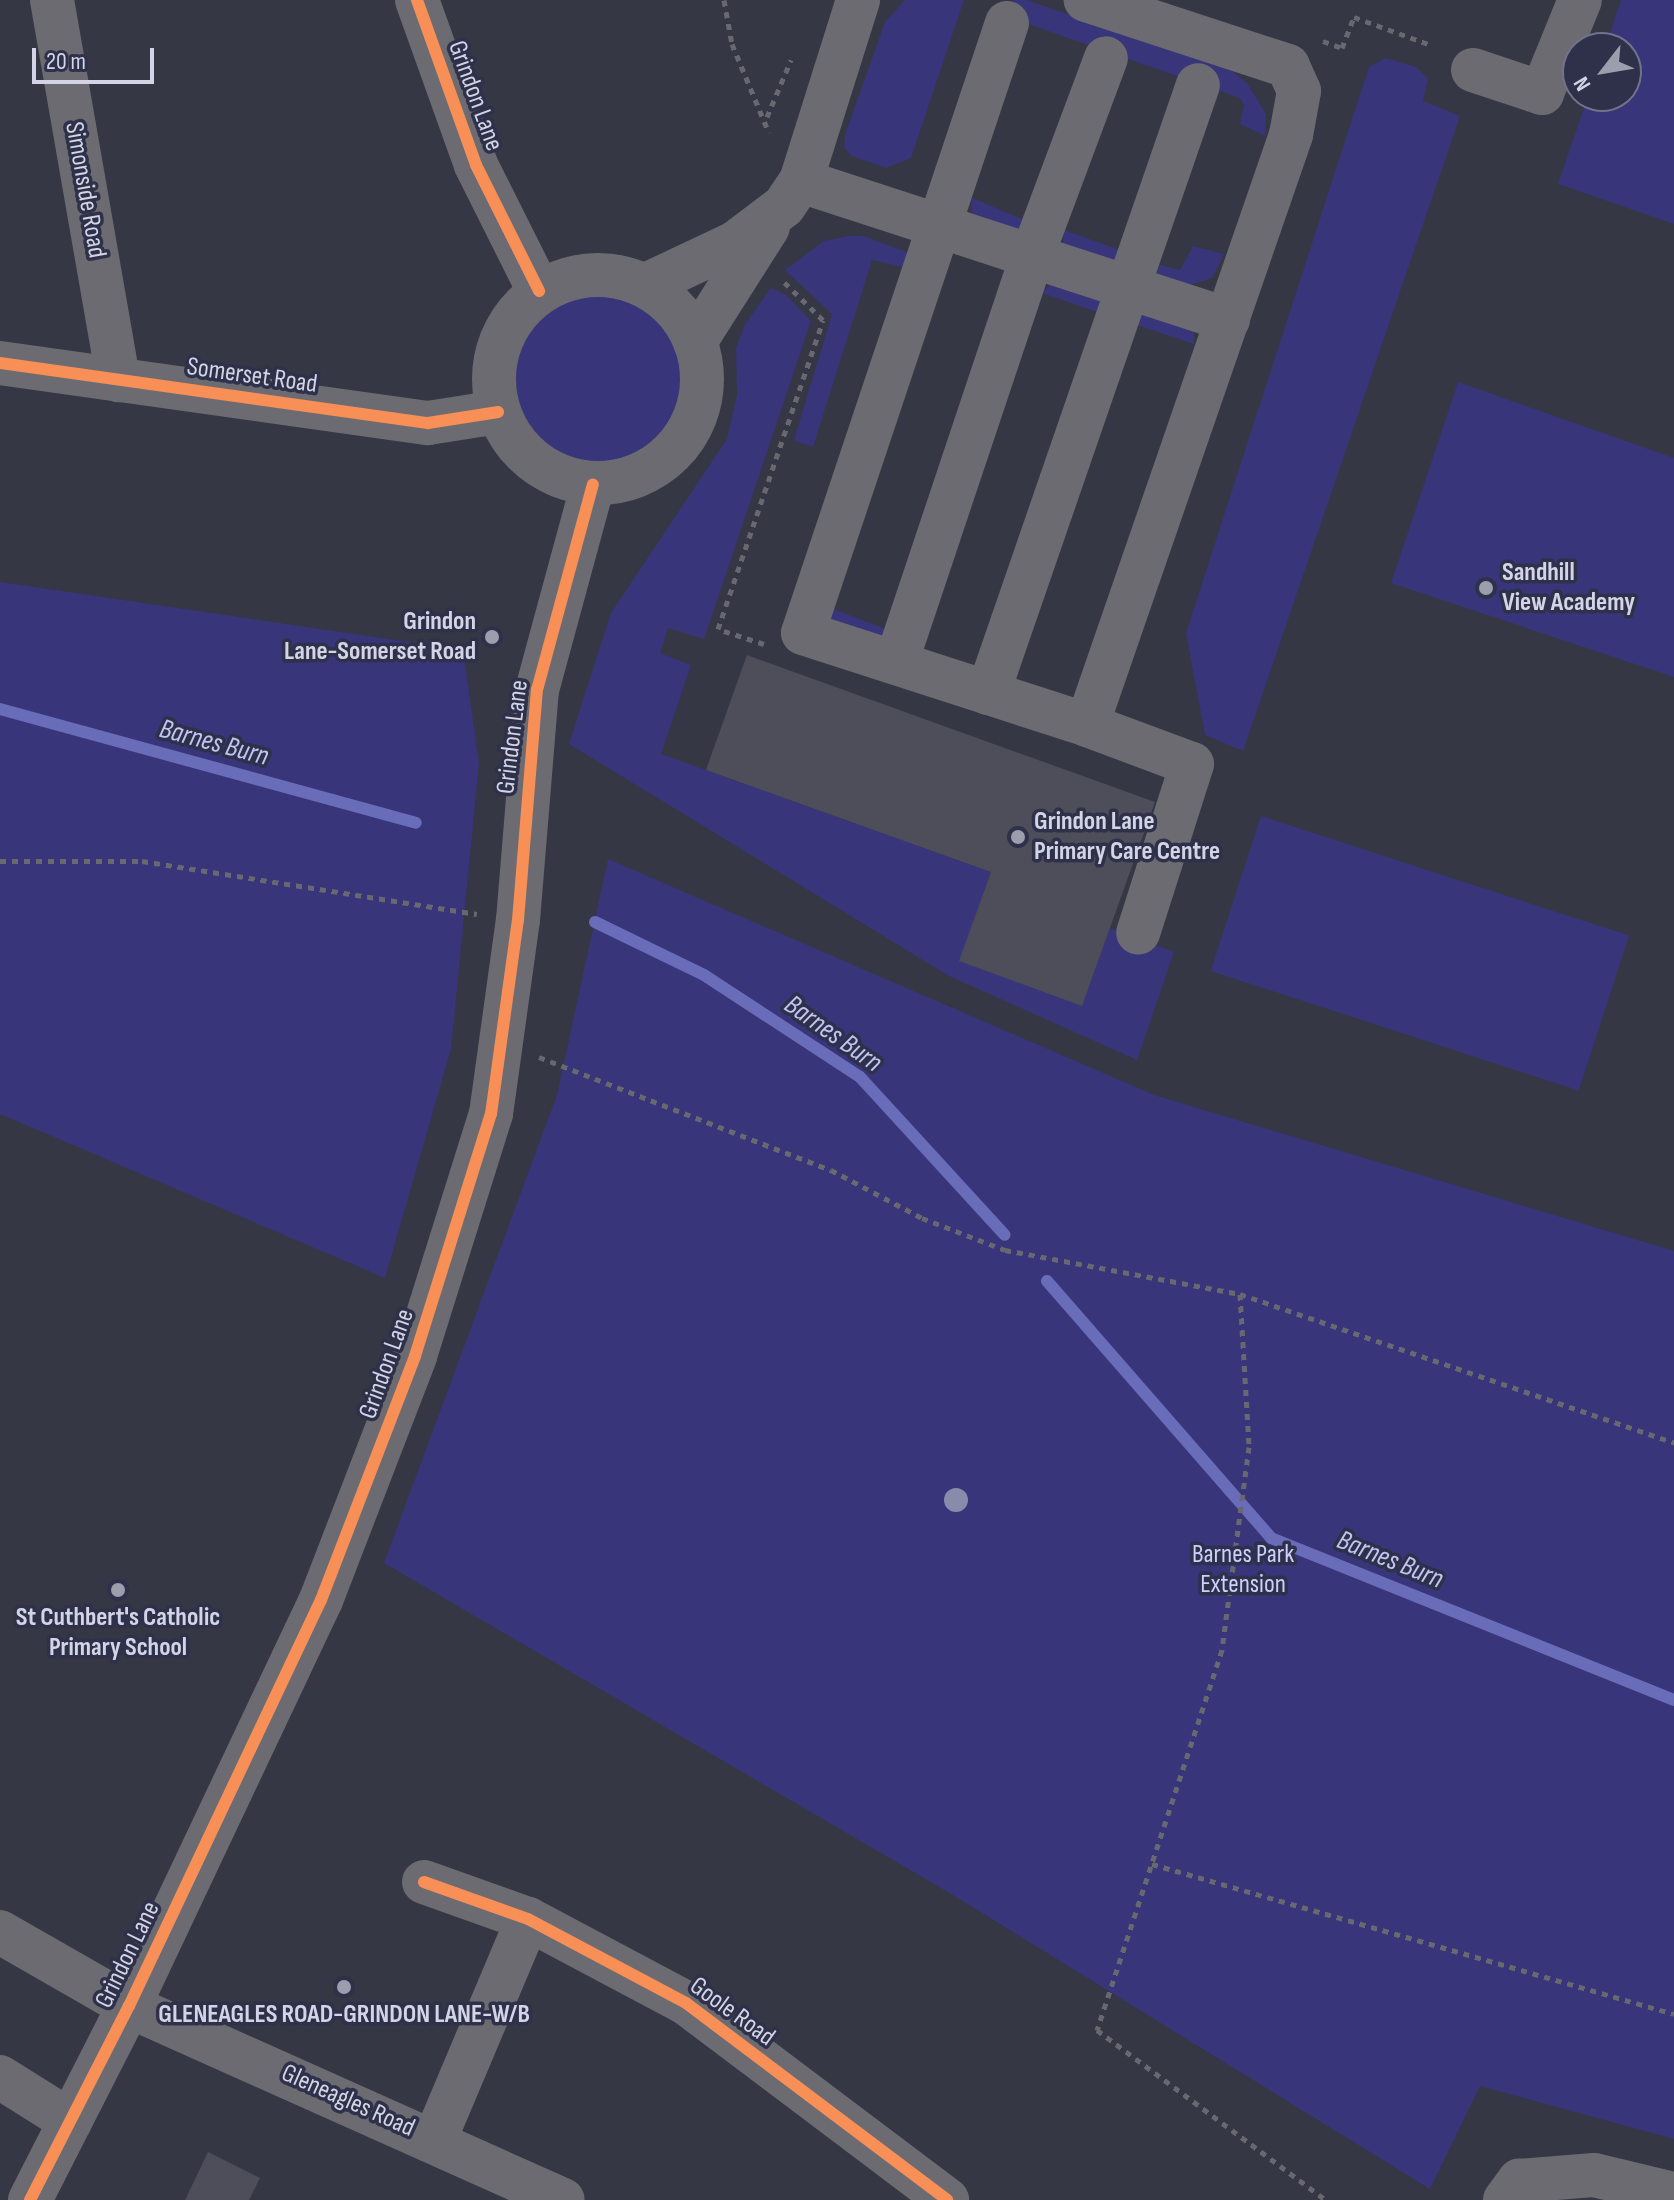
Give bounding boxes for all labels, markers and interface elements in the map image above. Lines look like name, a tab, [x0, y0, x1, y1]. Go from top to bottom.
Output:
scale bar	[36, 32, 158, 82]
north arrow	[1562, 32, 1642, 112]
street label: Grindon Lane	[441, 37, 509, 155]
text: 20 m	[46, 47, 86, 76]
text: N	[1568, 72, 1597, 96]
street label: Simonside Road	[58, 120, 112, 260]
street label: Somerset Road	[185, 351, 319, 401]
place label: Sandhill View Academy	[1502, 557, 1635, 618]
marker: Sandhill View Academy	[1477, 579, 1495, 597]
place label: Grindon Lane-Somerset Road	[284, 606, 476, 668]
marker: Grindon Lane-Somerset Road	[483, 628, 501, 646]
street label: Grindon Lane	[491, 678, 535, 796]
water label: Barnes Burn	[156, 712, 272, 774]
place label: Grindon Lane Primary Care Centre	[1034, 806, 1220, 868]
marker: Grindon Lane Primary Care Centre	[1009, 828, 1027, 846]
water label: Barnes Burn	[778, 988, 888, 1080]
street label: Grindon Lane	[353, 1305, 421, 1423]
water label: Barnes Burn	[1332, 1524, 1448, 1596]
park label: Barnes Park Extension	[1192, 1539, 1294, 1600]
marker: St Cuthbert's Catholic Primary School	[109, 1581, 127, 1599]
place label: St Cuthbert's Catholic Primary School	[16, 1602, 220, 1664]
street label: Grindon Lane	[89, 1897, 167, 2013]
street label: Goole Road	[683, 1971, 781, 2053]
marker: GLENEAGLES ROAD-GRINDON LANE-W/B	[335, 1978, 353, 1996]
place label: GLENEAGLES ROAD-GRINDON LANE-W/B	[158, 1999, 530, 2031]
street label: Gleneagles Road	[277, 2058, 419, 2144]

